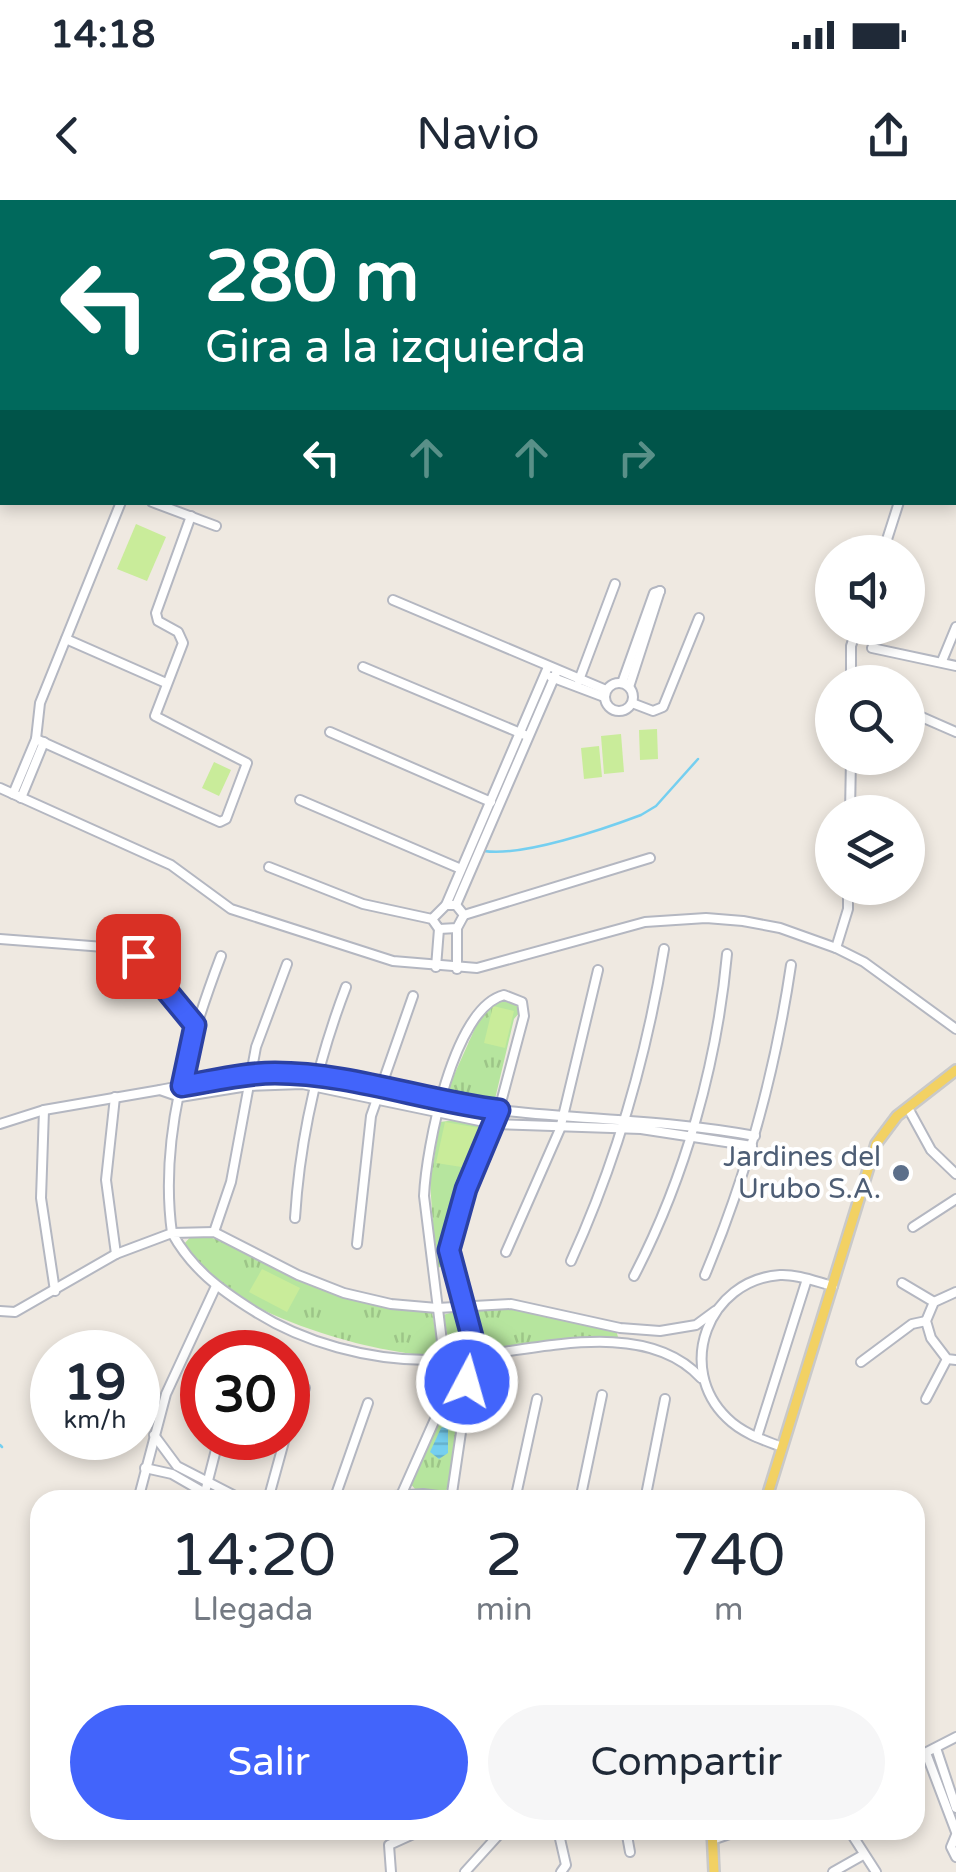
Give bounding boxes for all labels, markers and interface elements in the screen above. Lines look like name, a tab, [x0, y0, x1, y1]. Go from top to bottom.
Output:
text: 14:18	[50, 12, 155, 58]
icon: back	[40, 108, 95, 163]
text: Navio	[416, 108, 540, 162]
icon: share	[861, 108, 916, 163]
text: 280 m	[205, 236, 419, 320]
icon: left	[40, 240, 170, 370]
text: Gira a la izquierda	[205, 321, 586, 375]
icon: left	[294, 430, 349, 485]
icon: ahead	[399, 430, 454, 485]
icon: ahead	[504, 430, 559, 485]
icon: right	[609, 430, 664, 485]
map controls	[815, 535, 925, 905]
button: sound	[815, 535, 925, 645]
button: search	[815, 665, 925, 775]
button: layers	[815, 795, 925, 905]
pin	[96, 914, 181, 999]
icon: arrive	[111, 929, 166, 984]
place label: Jardines del Urubo S.A.	[723, 1140, 881, 1206]
marker: Jardines del Urubo S.A.	[890, 1162, 912, 1184]
speed limit sign: 30	[180, 1330, 310, 1460]
position arrow	[415, 1330, 519, 1434]
text: 19	[64, 1353, 126, 1413]
text: km/h	[64, 1405, 126, 1435]
text: 14:20	[170, 1520, 336, 1592]
text: 2	[485, 1520, 523, 1592]
text: 740	[672, 1520, 785, 1592]
text: Llegada	[192, 1591, 313, 1629]
text: min	[476, 1591, 533, 1629]
text: m	[714, 1591, 743, 1629]
button: Salir	[70, 1705, 468, 1820]
button: Compartir	[488, 1705, 885, 1820]

